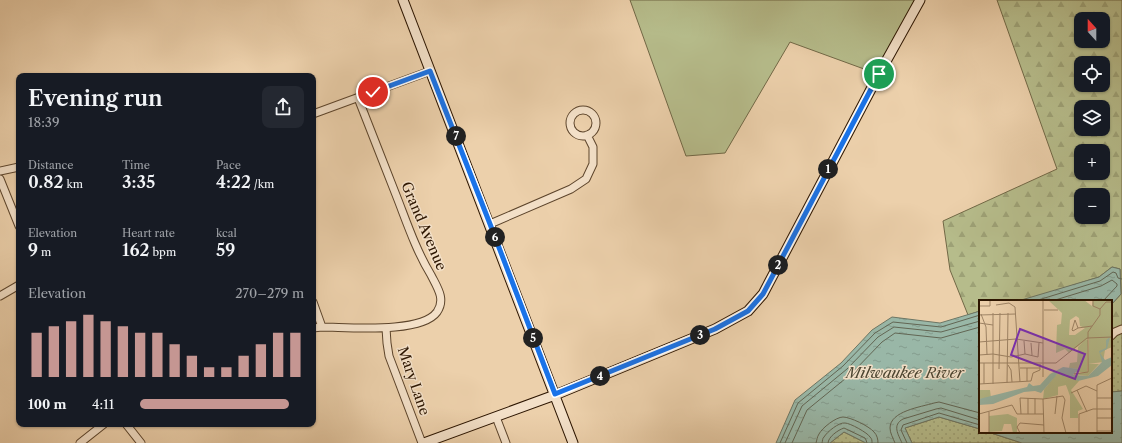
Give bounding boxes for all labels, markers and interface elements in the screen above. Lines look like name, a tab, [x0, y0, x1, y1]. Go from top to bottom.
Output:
north arrow	[1074, 12, 1110, 48]
map controls	[1074, 12, 1110, 224]
button: locate	[1074, 56, 1110, 92]
pin	[862, 57, 896, 91]
icon: arrive	[868, 63, 890, 85]
pin	[356, 75, 390, 109]
icon: check	[362, 81, 384, 103]
text: Evening run	[28, 85, 163, 112]
button: share	[262, 86, 304, 128]
button: layers	[1074, 100, 1110, 136]
text: 18:39	[28, 114, 60, 130]
pin: 7	[446, 126, 466, 146]
text: 7	[453, 129, 459, 143]
button: +	[1074, 144, 1110, 180]
text: Distance	[28, 158, 74, 172]
text: Time	[122, 158, 150, 172]
text: Pace	[216, 158, 241, 172]
pin: 1	[818, 159, 838, 179]
text: 1	[826, 162, 830, 176]
text: 0.82	[28, 172, 64, 192]
text: 3:35	[122, 172, 155, 192]
text: 4:22	[216, 172, 251, 192]
text: km	[64, 177, 83, 191]
text: /km	[251, 177, 274, 191]
street label: Grand Avenue	[397, 179, 451, 273]
button: −	[1074, 188, 1110, 224]
text: Elevation	[28, 226, 77, 240]
text: Heart rate	[122, 226, 175, 240]
text: kcal	[216, 226, 237, 240]
pin: 6	[485, 227, 505, 247]
text: 6	[492, 230, 498, 244]
text: 9	[28, 240, 38, 260]
text: 162	[122, 240, 150, 260]
text: 59	[216, 240, 235, 260]
text: m	[38, 245, 51, 259]
text: bpm	[150, 245, 176, 259]
pin: 2	[768, 255, 788, 275]
text: 2	[775, 258, 781, 272]
text: Elevation	[28, 285, 86, 301]
text: 270–279 m	[235, 285, 304, 301]
inset map	[979, 300, 1112, 433]
pin: 3	[690, 325, 710, 345]
pin: 5	[523, 328, 543, 348]
text: 3	[697, 328, 703, 342]
text: 5	[530, 331, 536, 345]
street label: Mary Lane	[394, 344, 434, 418]
water label: Milwaukee River	[844, 363, 965, 382]
pin: 4	[590, 366, 610, 386]
text: 4	[597, 369, 603, 383]
text: 100 m	[28, 396, 67, 412]
text: 4:11	[92, 396, 114, 412]

